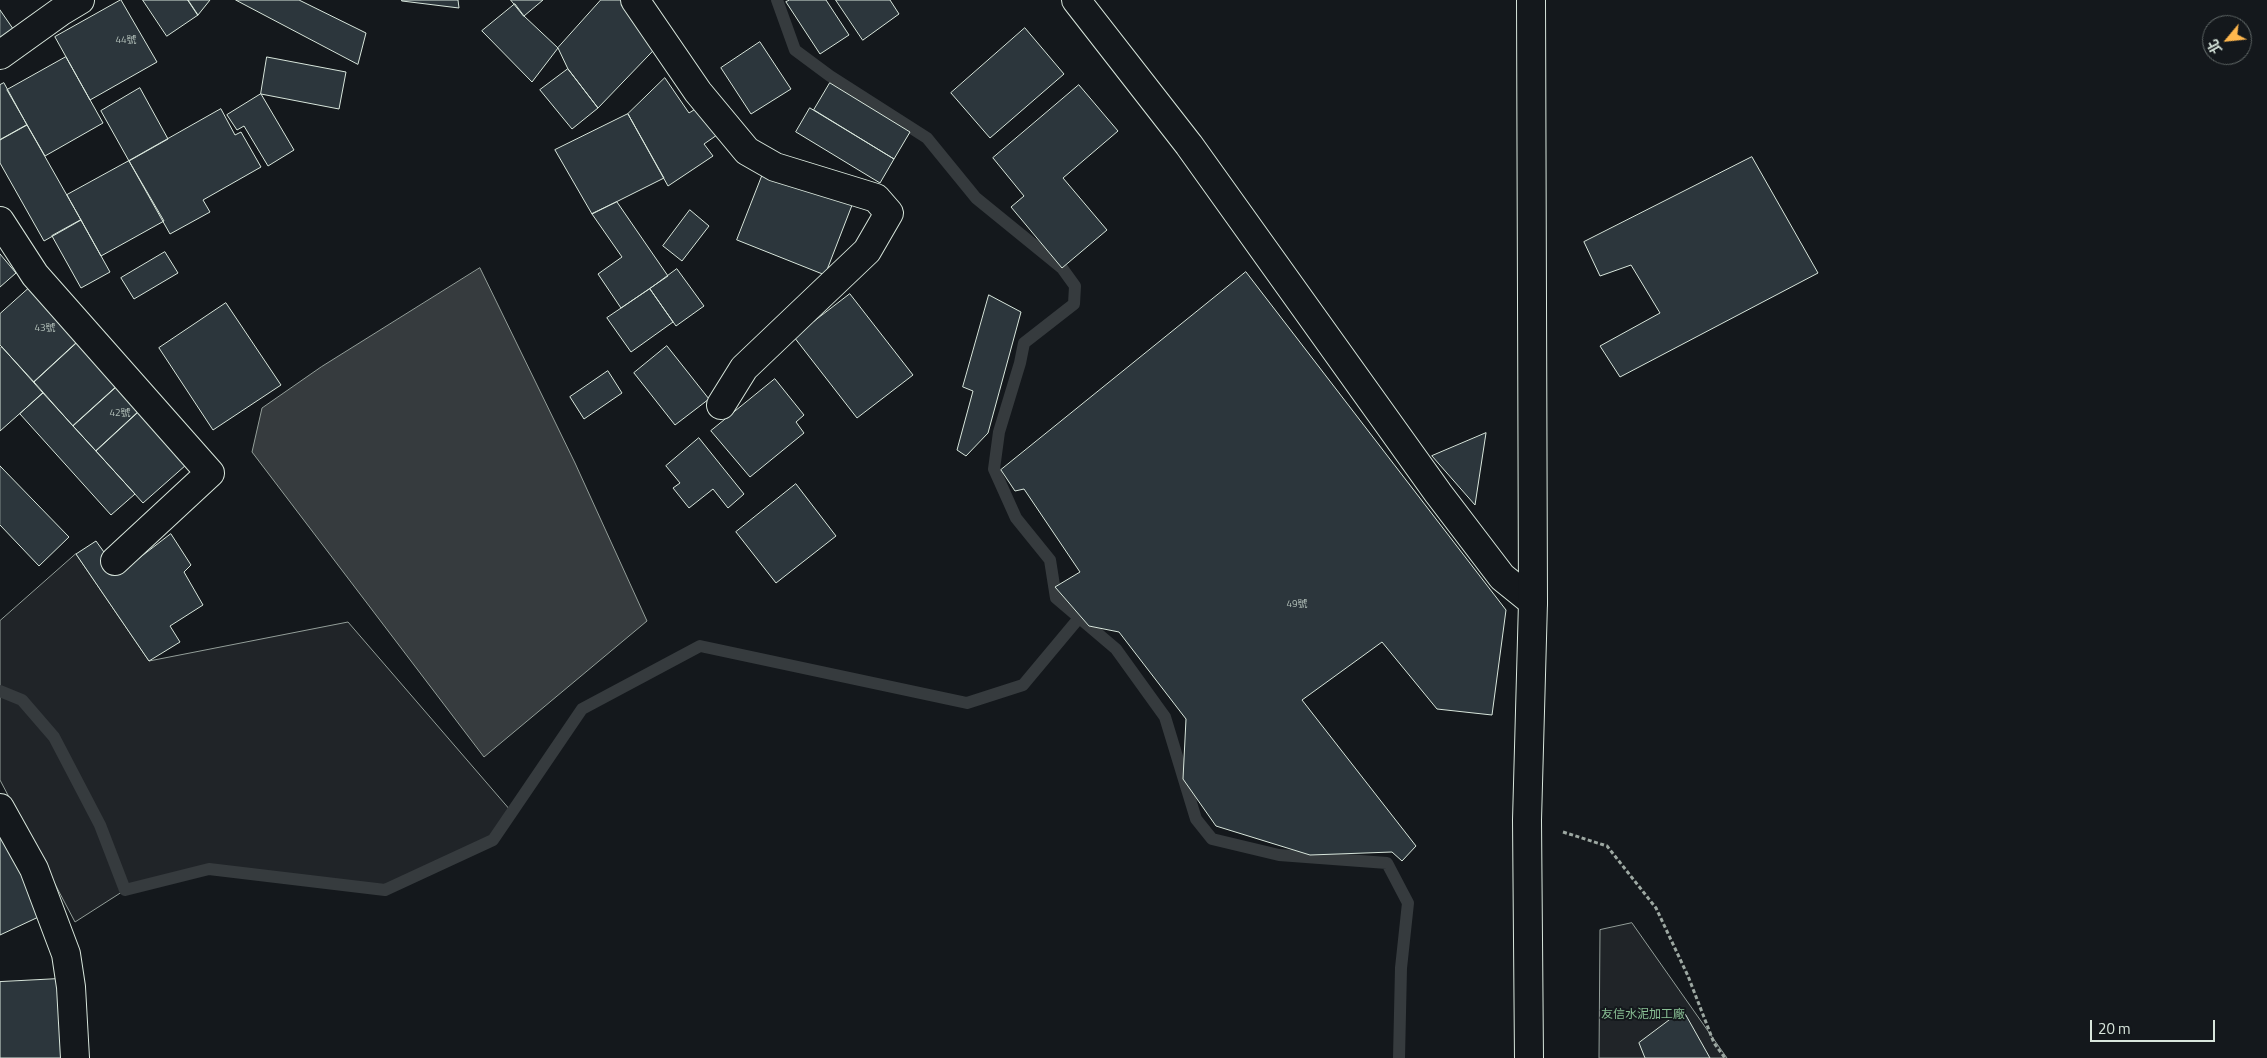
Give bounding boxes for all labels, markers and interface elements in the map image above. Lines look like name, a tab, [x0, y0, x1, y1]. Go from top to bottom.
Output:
north arrow	[2202, 15, 2252, 65]
house number: 44號	[115, 35, 137, 47]
text: 北	[2202, 36, 2227, 58]
house number: 43號	[34, 323, 56, 335]
house number: 42號	[109, 408, 131, 420]
house number: 49號	[1286, 599, 1308, 611]
park label: 友信水泥加工廠	[1601, 1008, 1685, 1022]
scale bar	[2092, 1010, 2217, 1042]
text: 20 m	[2098, 1017, 2131, 1040]

